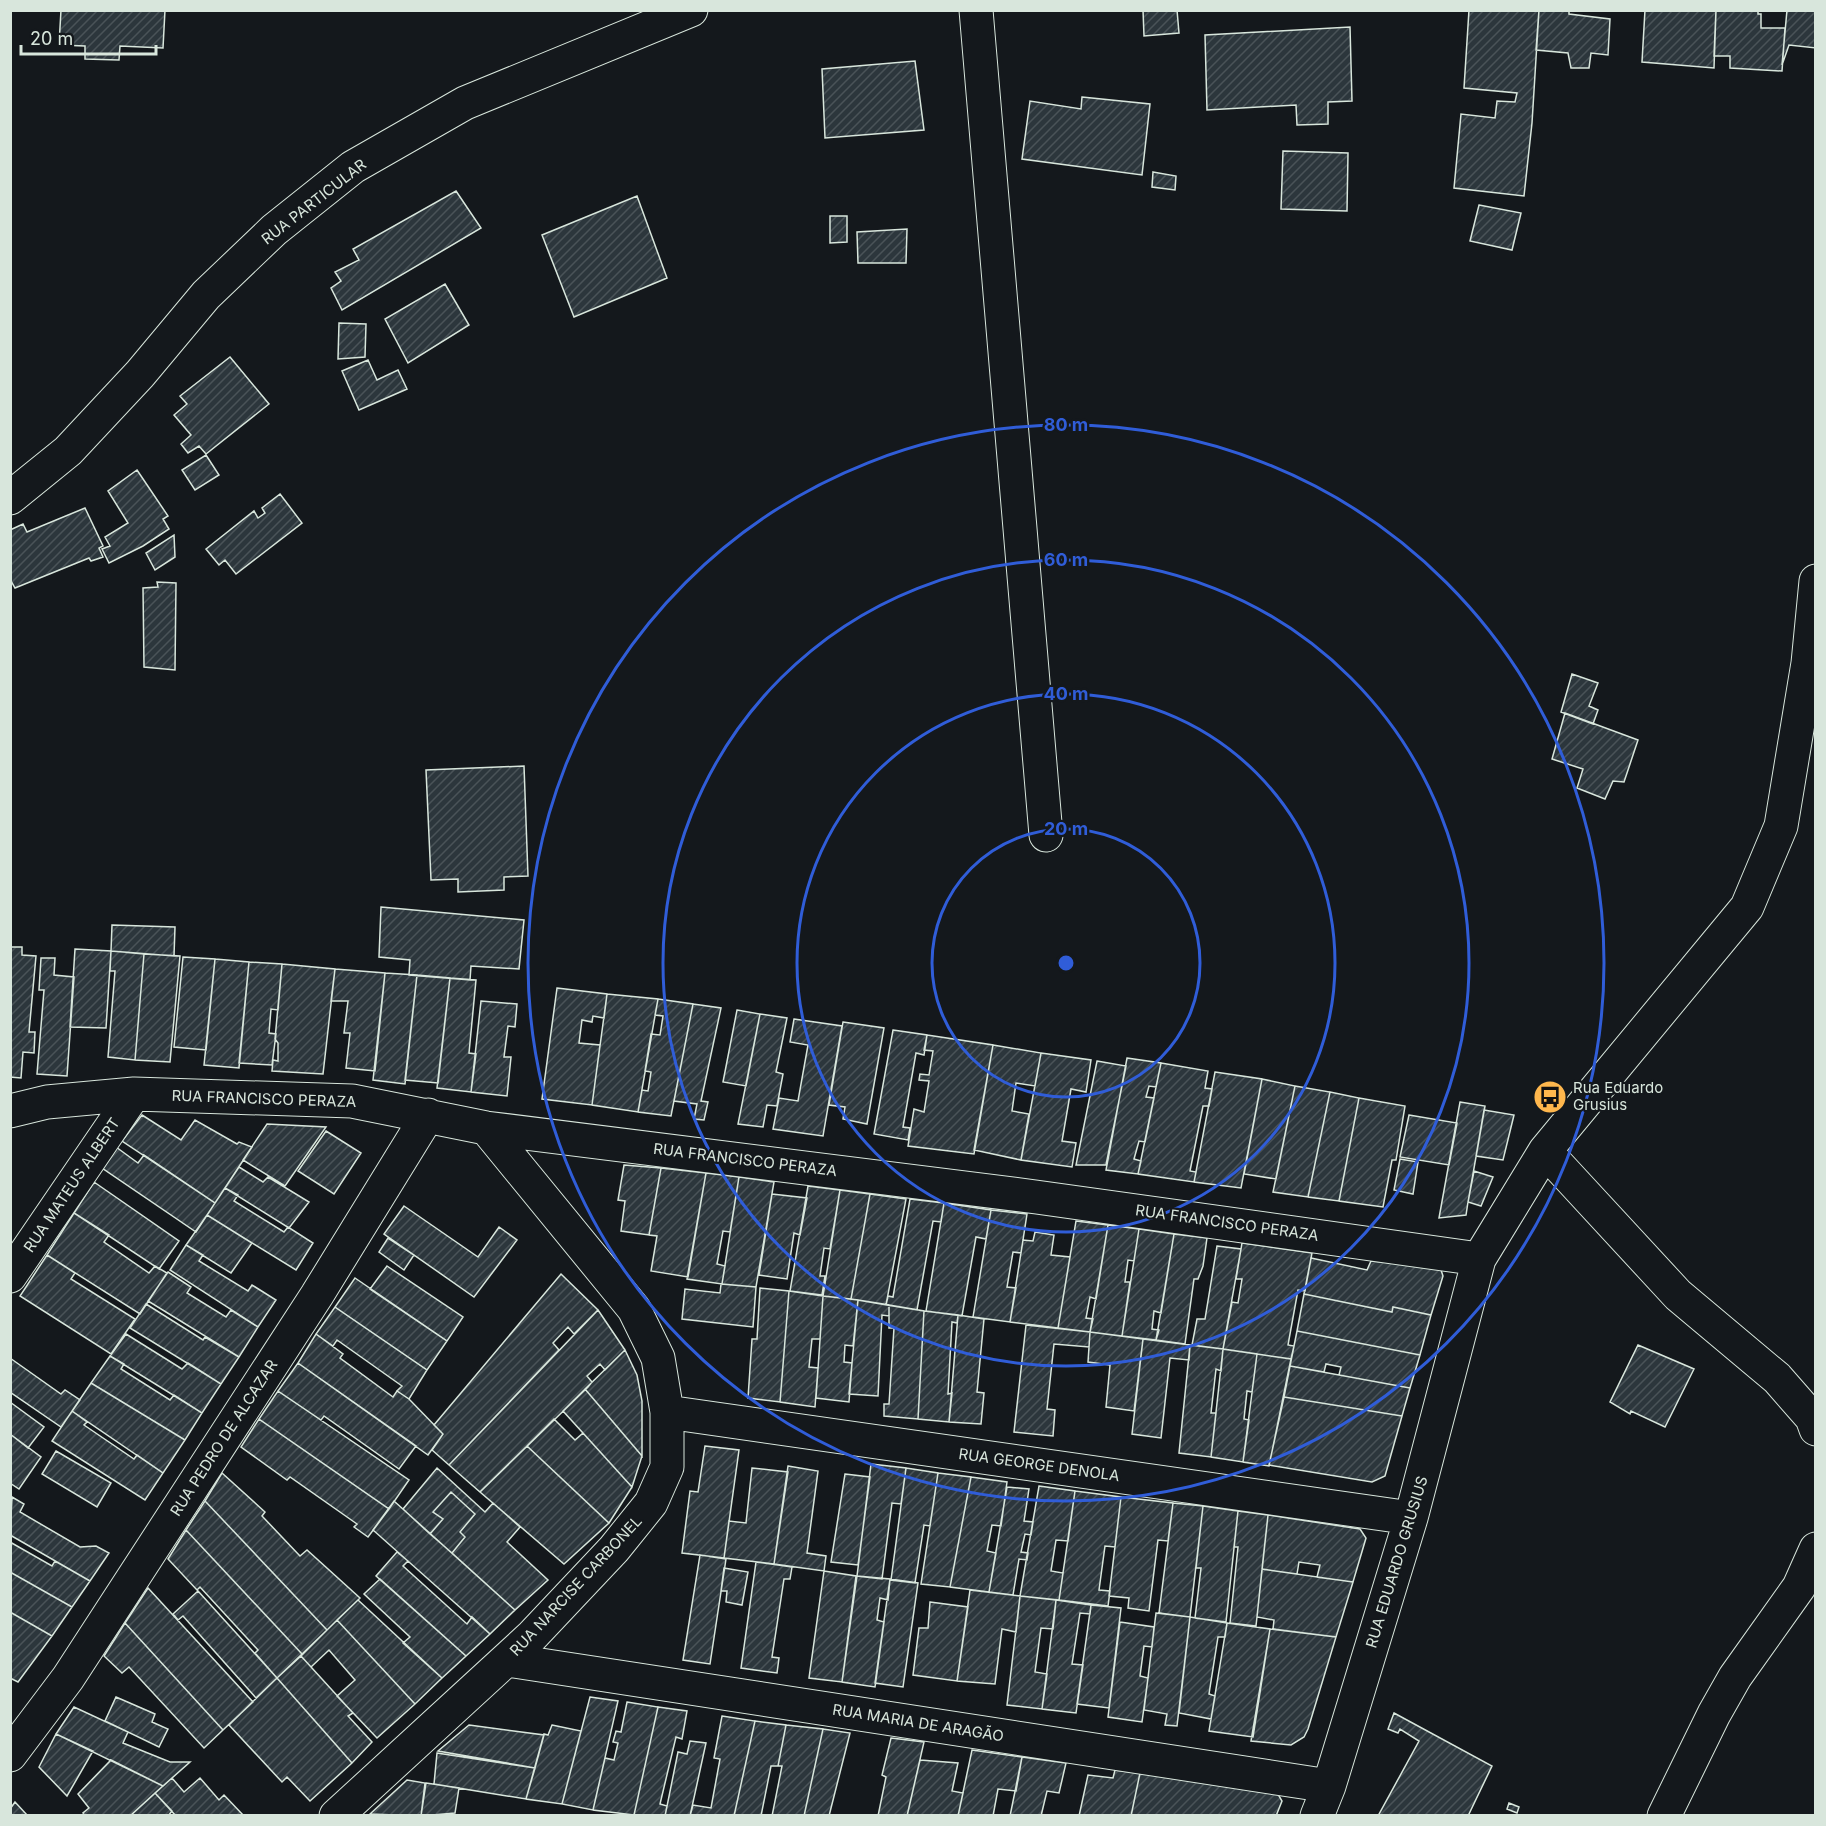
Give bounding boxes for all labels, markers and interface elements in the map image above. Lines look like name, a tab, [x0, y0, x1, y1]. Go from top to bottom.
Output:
scale bar	[21, 18, 156, 56]
text: 20 m	[30, 28, 73, 49]
street label: RUA PARTICULAR	[257, 155, 370, 248]
text: 80 m	[1044, 414, 1088, 435]
text: 60 m	[1044, 549, 1088, 570]
text: 40 m	[1044, 683, 1089, 704]
text: 20 m	[1044, 818, 1088, 839]
centre of rings	[1056, 953, 1076, 973]
place label: Rua Eduardo Grusius	[1573, 1078, 1663, 1114]
bus stop icon: Rua Eduardo Grusius	[1532, 1079, 1568, 1115]
street label: RUA FRANCISCO PERAZA	[171, 1086, 357, 1111]
street label: RUA MATEUS ALBERT	[19, 1114, 124, 1256]
street label: RUA FRANCISCO PERAZA	[652, 1139, 838, 1180]
street label: RUA FRANCISCO PERAZA	[1134, 1200, 1320, 1245]
street label: RUA PEDRO DE ALCAZAR	[166, 1356, 282, 1520]
street label: RUA GEORGE DENOLA	[957, 1444, 1121, 1485]
street label: RUA EDUARDO GRUSIUS	[1361, 1474, 1432, 1650]
street label: RUA NARCISE CARBONEL	[506, 1512, 646, 1660]
street label: RUA MARIA DE ARAGÃO	[831, 1700, 1005, 1745]

